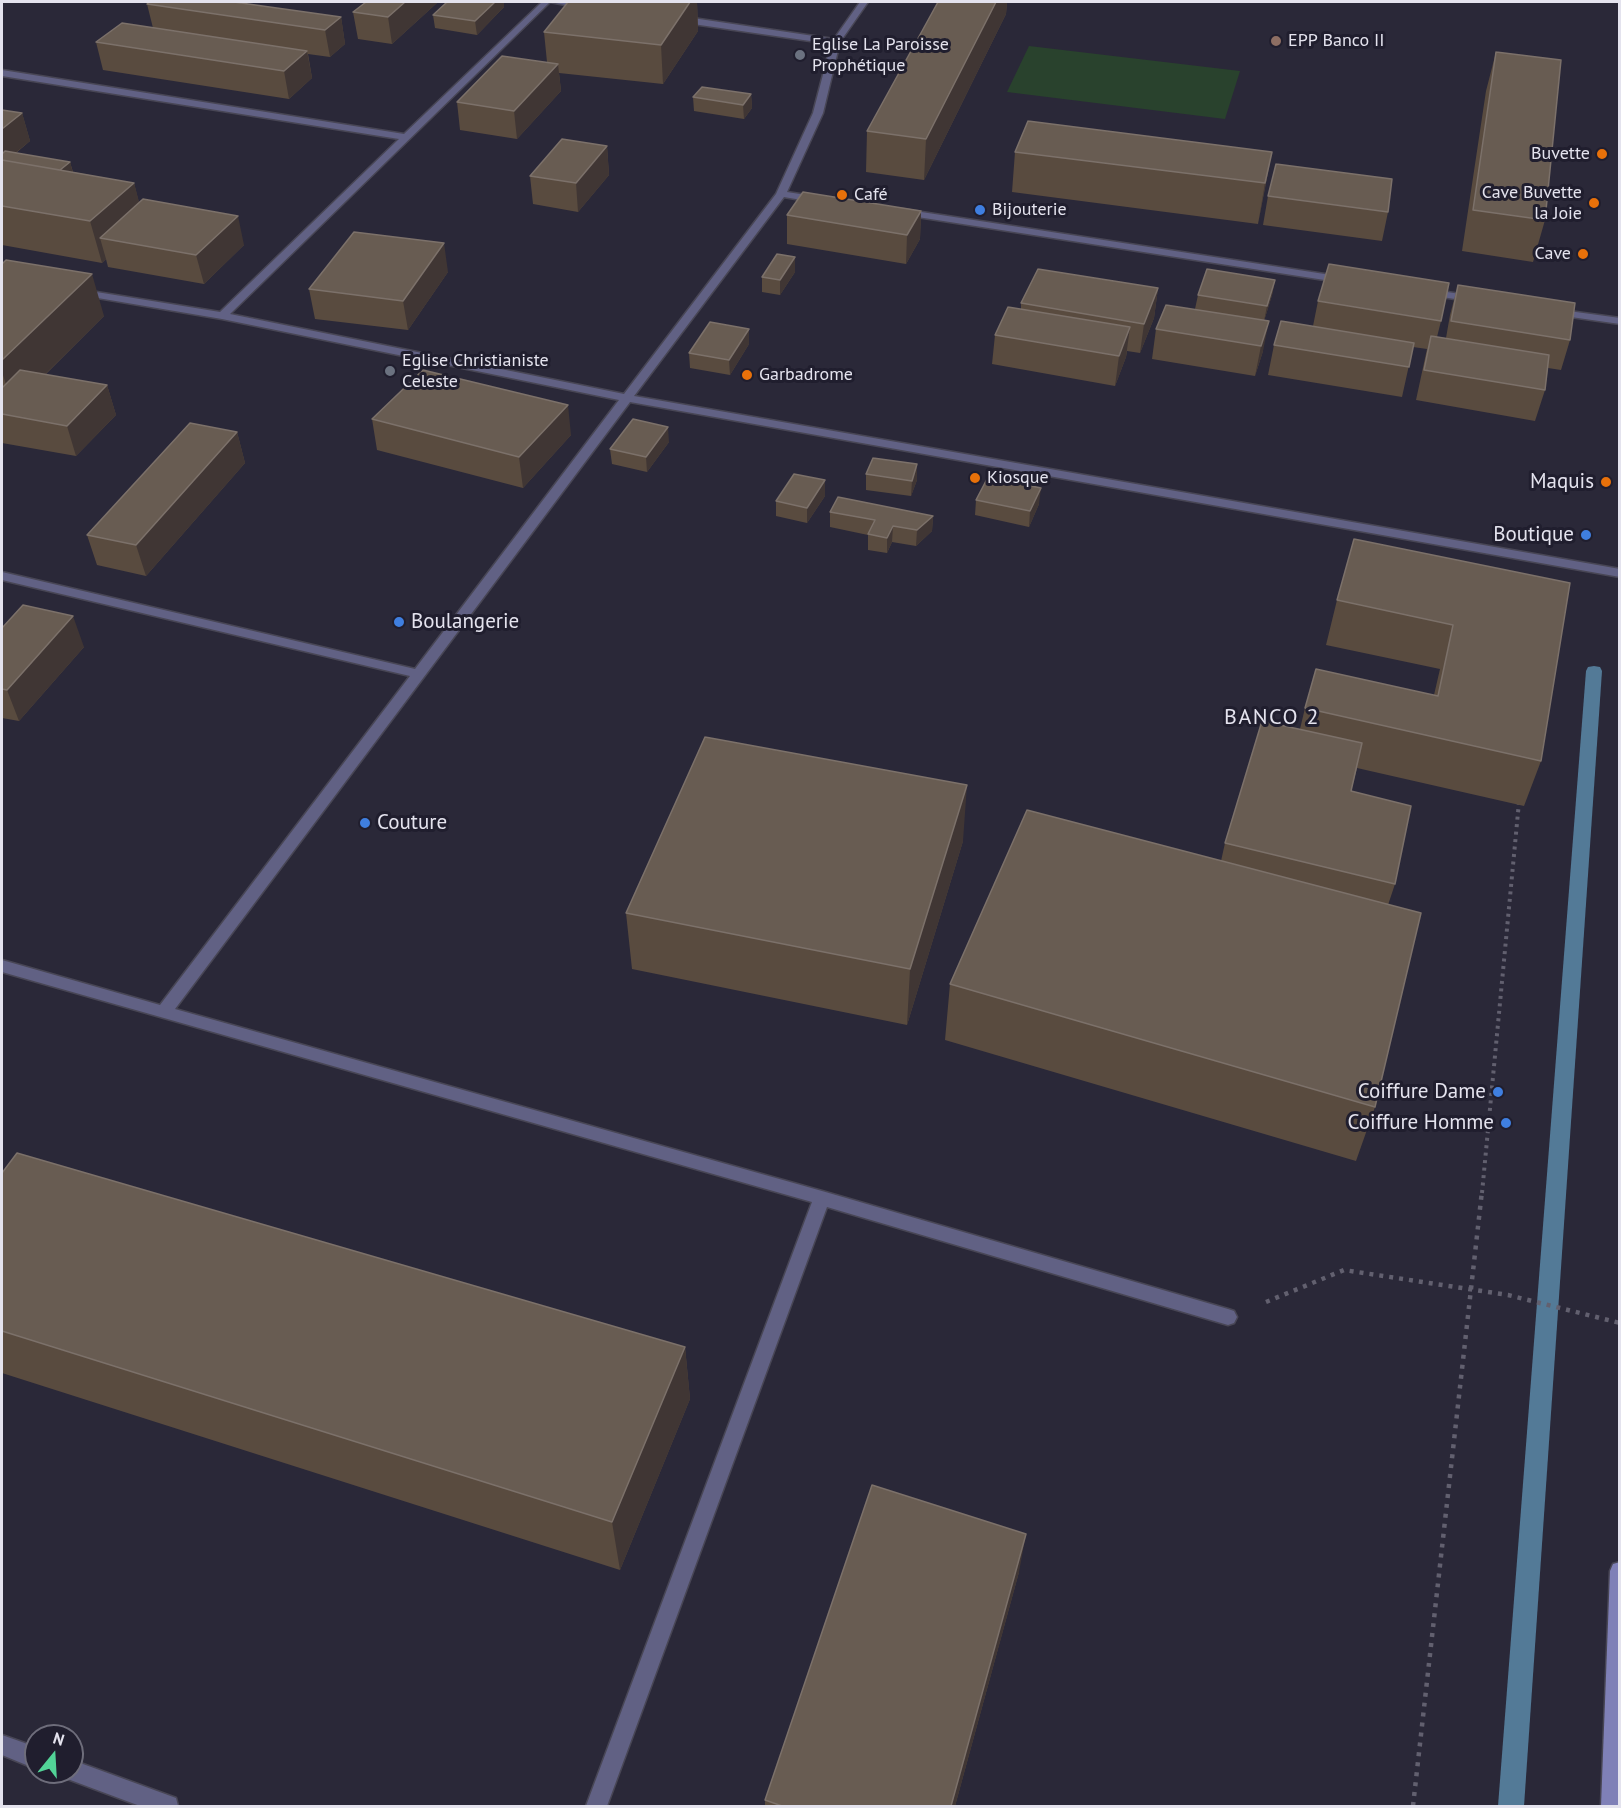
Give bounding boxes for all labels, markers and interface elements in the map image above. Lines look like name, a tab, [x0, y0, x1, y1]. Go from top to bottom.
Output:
place label: EPP Banco II	[1288, 30, 1384, 52]
place label: Eglise La Paroisse Prophétique	[812, 34, 949, 76]
marker: EPP Banco II	[1269, 34, 1283, 48]
marker: Eglise La Paroisse Prophétique	[793, 48, 807, 62]
place label: Buvette	[1531, 143, 1590, 165]
marker: Buvette	[1595, 147, 1609, 161]
place label: Cave Buvette la Joie	[1482, 182, 1582, 224]
place label: Café	[854, 184, 888, 206]
marker: Café	[835, 188, 849, 202]
marker: Cave Buvette la Joie	[1587, 196, 1601, 210]
place label: Bijouterie	[992, 199, 1067, 221]
marker: Bijouterie	[973, 203, 987, 217]
place label: Cave	[1534, 243, 1571, 265]
marker: Cave	[1576, 247, 1590, 261]
place label: Eglise Christianiste Celeste	[402, 350, 549, 392]
marker: Eglise Christianiste Celeste	[383, 364, 397, 378]
place label: Garbadrome	[759, 364, 853, 386]
marker: Garbadrome	[740, 368, 754, 382]
place label: Kiosque	[987, 467, 1049, 489]
place label: Maquis	[1530, 469, 1594, 495]
marker: Kiosque	[968, 471, 982, 485]
marker: Maquis	[1599, 475, 1613, 489]
place label: Boutique	[1493, 522, 1574, 548]
marker: Boutique	[1579, 528, 1593, 542]
place label: Boulangerie	[411, 609, 519, 635]
marker: Boulangerie	[392, 615, 406, 629]
district label: BANCO 2	[1224, 705, 1320, 731]
place label: Couture	[377, 810, 447, 836]
marker: Couture	[358, 816, 372, 830]
place label: Coiffure Dame	[1358, 1079, 1486, 1105]
marker: Coiffure Dame	[1491, 1085, 1505, 1099]
place label: Coiffure Homme	[1348, 1110, 1494, 1136]
marker: Coiffure Homme	[1499, 1116, 1513, 1130]
north arrow	[24, 1724, 84, 1784]
text: N	[51, 1728, 67, 1750]

